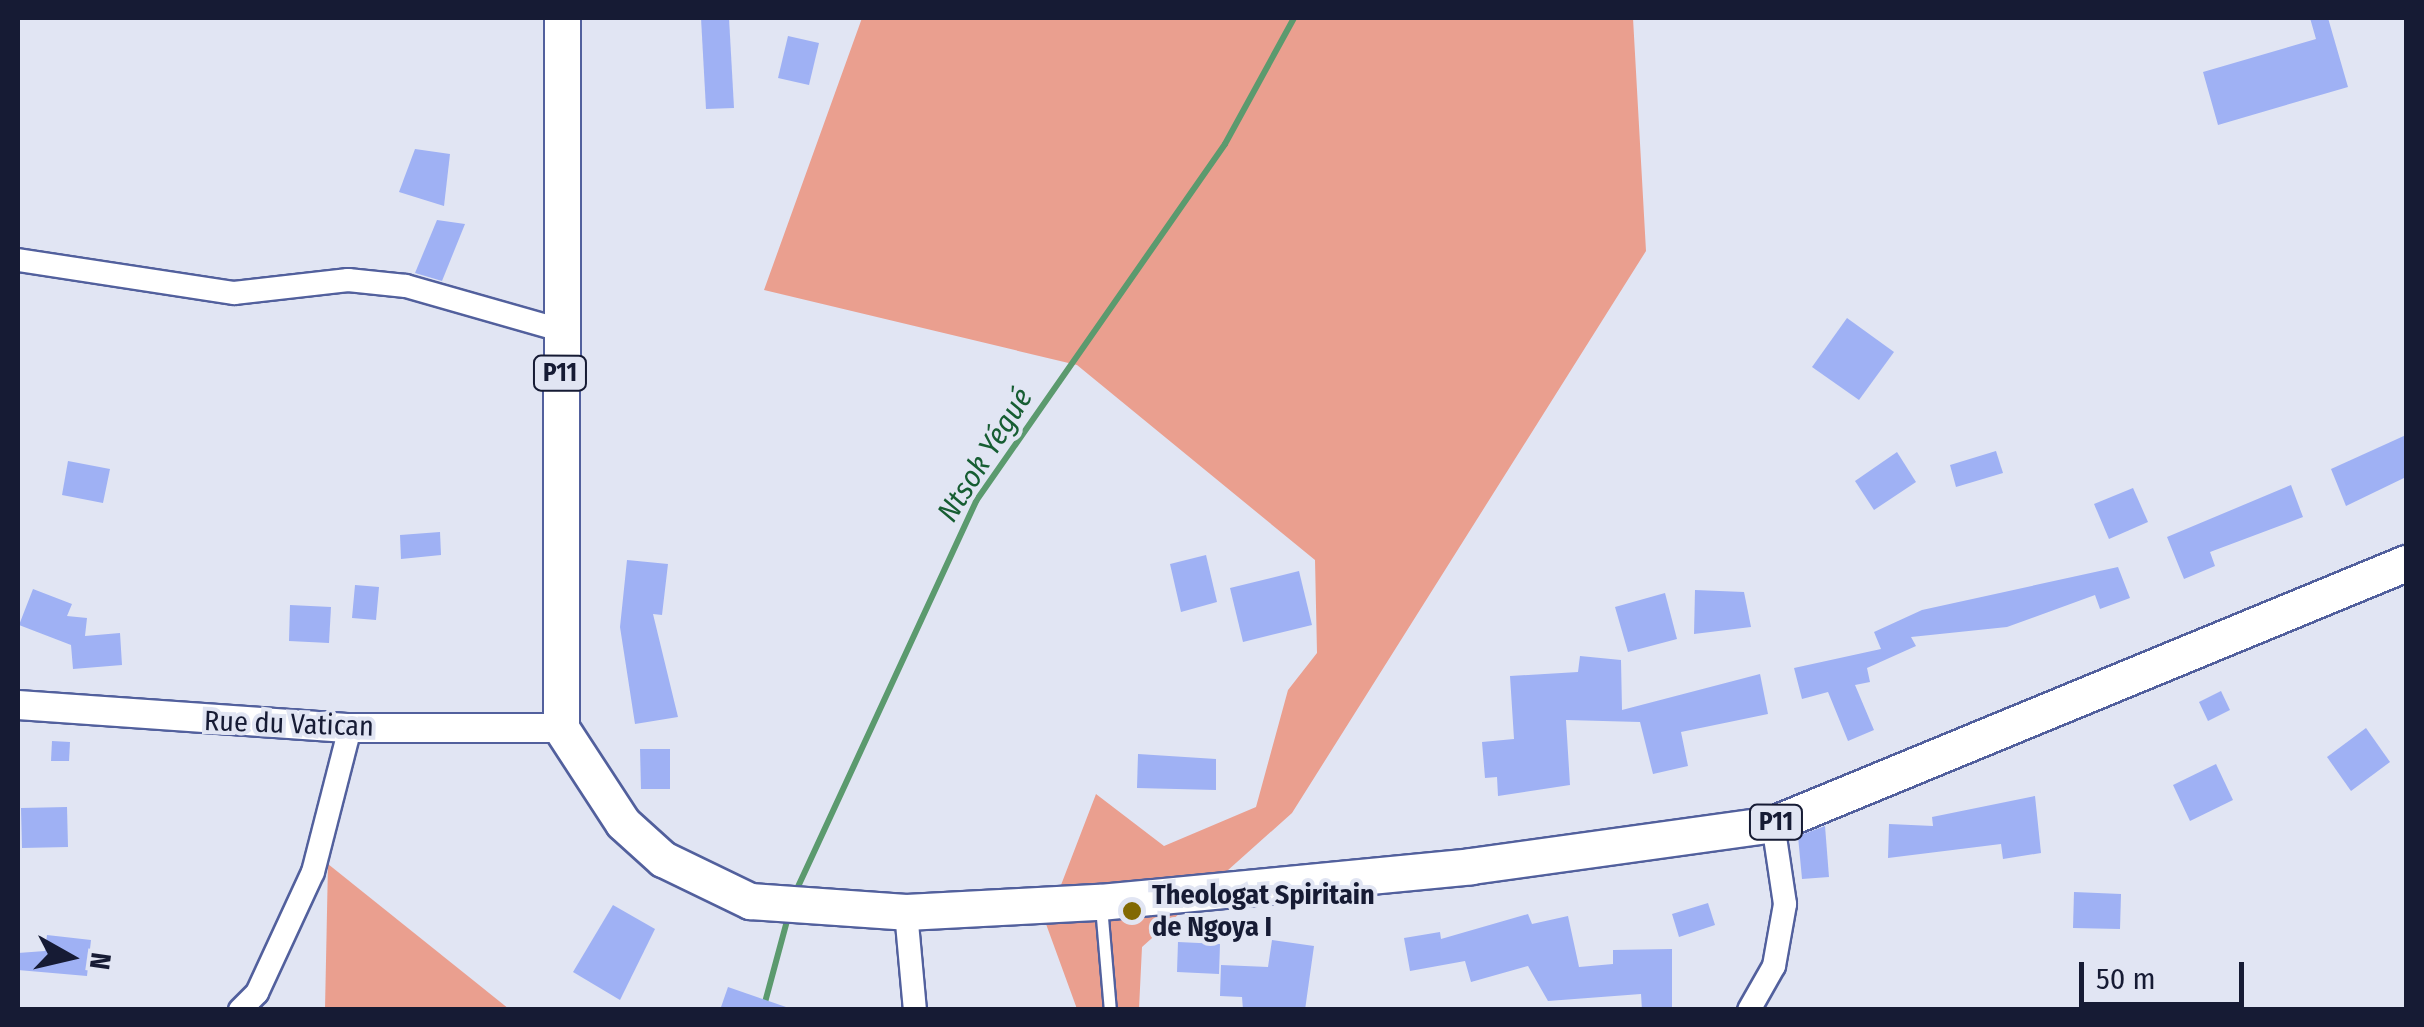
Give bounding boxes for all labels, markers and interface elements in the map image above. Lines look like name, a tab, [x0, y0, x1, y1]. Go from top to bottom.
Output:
road number: P11	[532, 353, 588, 393]
water label: Ntsok Yégué	[930, 382, 1040, 528]
street label: Rue du Vatican	[204, 704, 374, 744]
road number: P11	[1748, 802, 1804, 842]
place label: Theologat Spiritain de Ngoya I	[1152, 878, 1375, 944]
marker: Theologat Spiritain de Ngoya I	[1121, 900, 1143, 922]
north arrow	[20, 907, 120, 1007]
scale bar	[2084, 942, 2249, 1004]
text: N	[83, 951, 118, 972]
text: 50 m	[2096, 961, 2156, 997]

